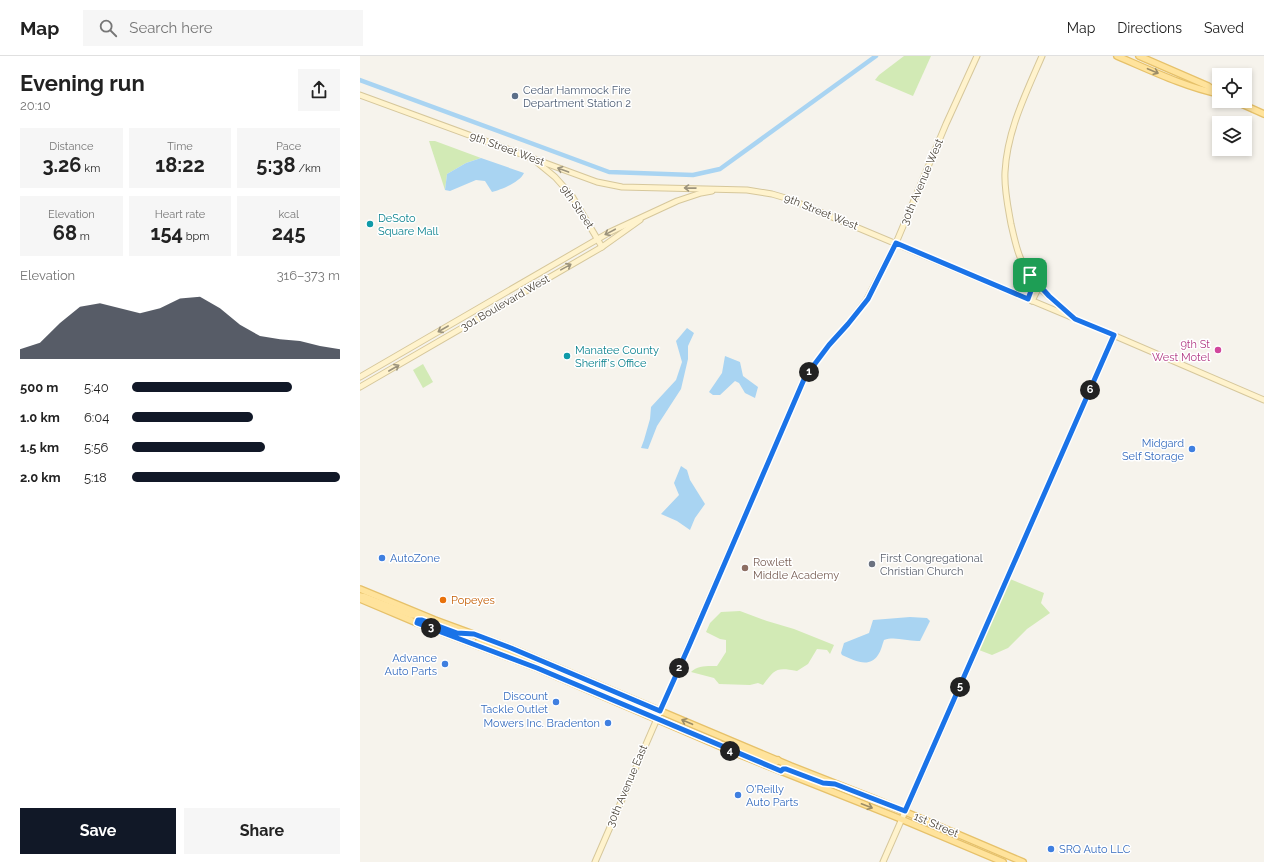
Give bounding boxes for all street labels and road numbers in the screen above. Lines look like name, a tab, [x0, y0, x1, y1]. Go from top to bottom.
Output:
street label: 9th Street West	[468, 129, 546, 169]
street label: 30th Avenue West	[898, 137, 946, 227]
street label: 9th Street	[558, 183, 596, 232]
street label: 9th Street West	[782, 191, 860, 233]
street label: 301 Boulevard West	[458, 272, 552, 334]
street label: 30th Avenue East	[604, 743, 650, 829]
street label: 1st Street	[912, 810, 960, 840]

